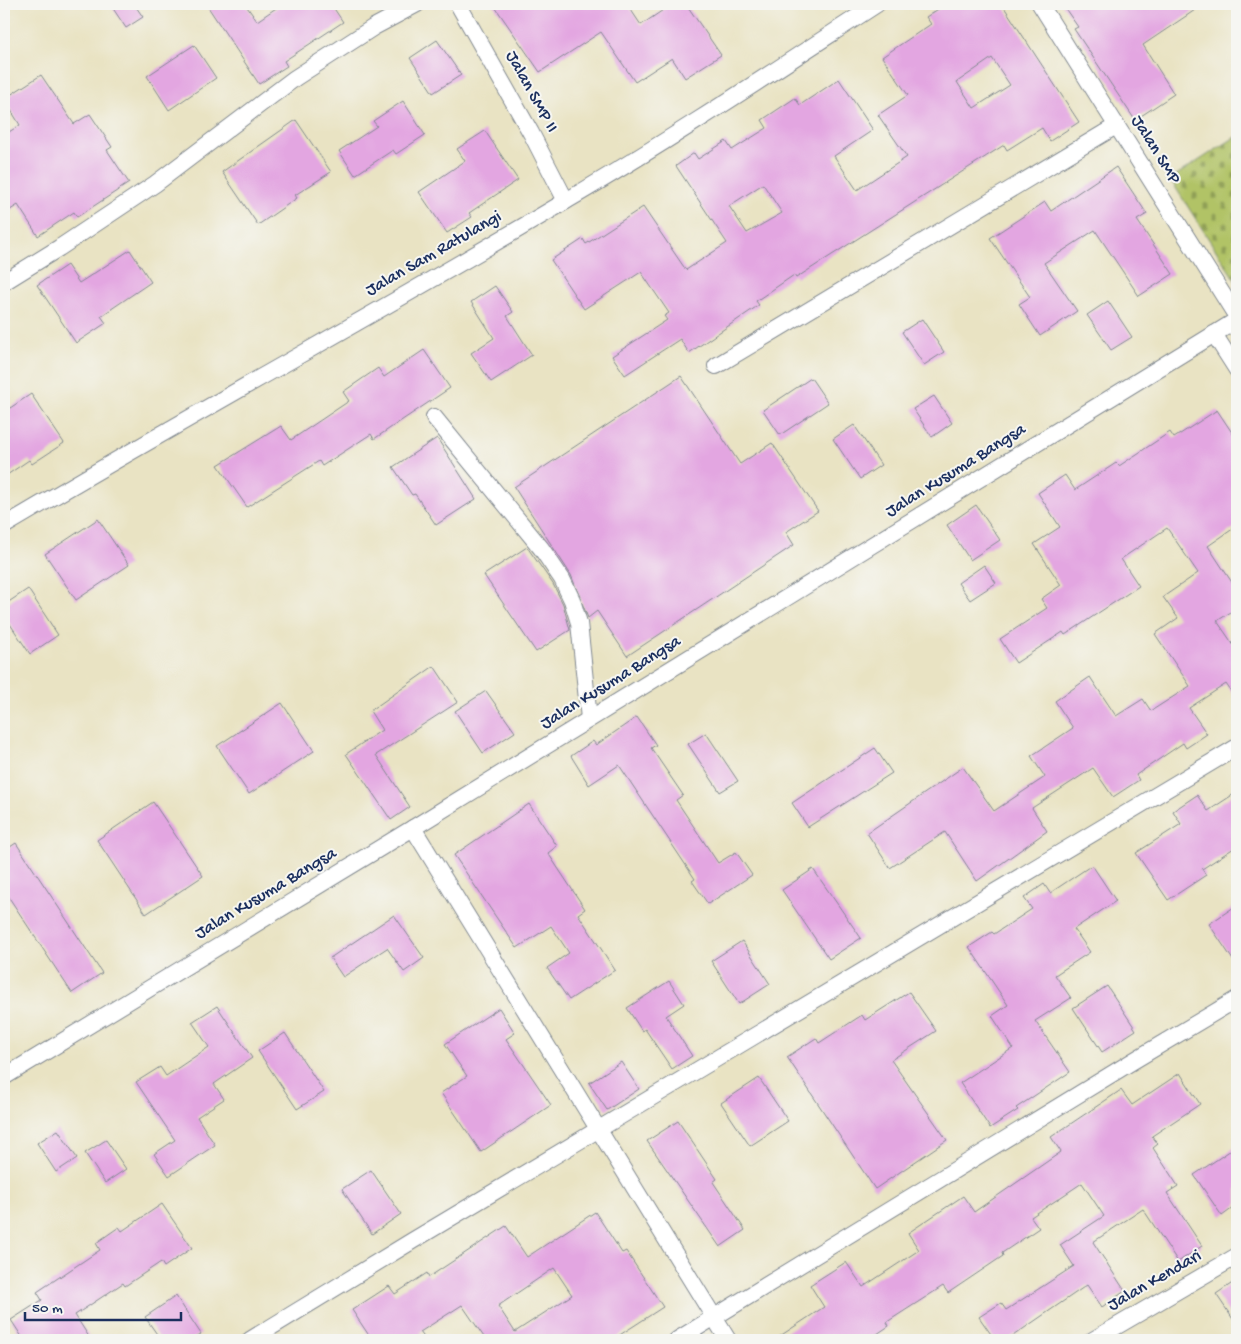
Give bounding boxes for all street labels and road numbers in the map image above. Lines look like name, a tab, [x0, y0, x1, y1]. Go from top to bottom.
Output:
street label: Jalan SMP II	[500, 48, 562, 136]
street label: Jalan SMP	[1126, 112, 1185, 189]
street label: Jalan Sam Ratulangi	[362, 206, 506, 301]
street label: Jalan Kusuma Bangsa	[882, 419, 1031, 523]
street label: Jalan Kusuma Bangsa	[537, 631, 686, 735]
street label: Jalan Kusuma Bangsa	[191, 843, 341, 945]
street label: Jalan Kendari	[1104, 1246, 1206, 1316]

